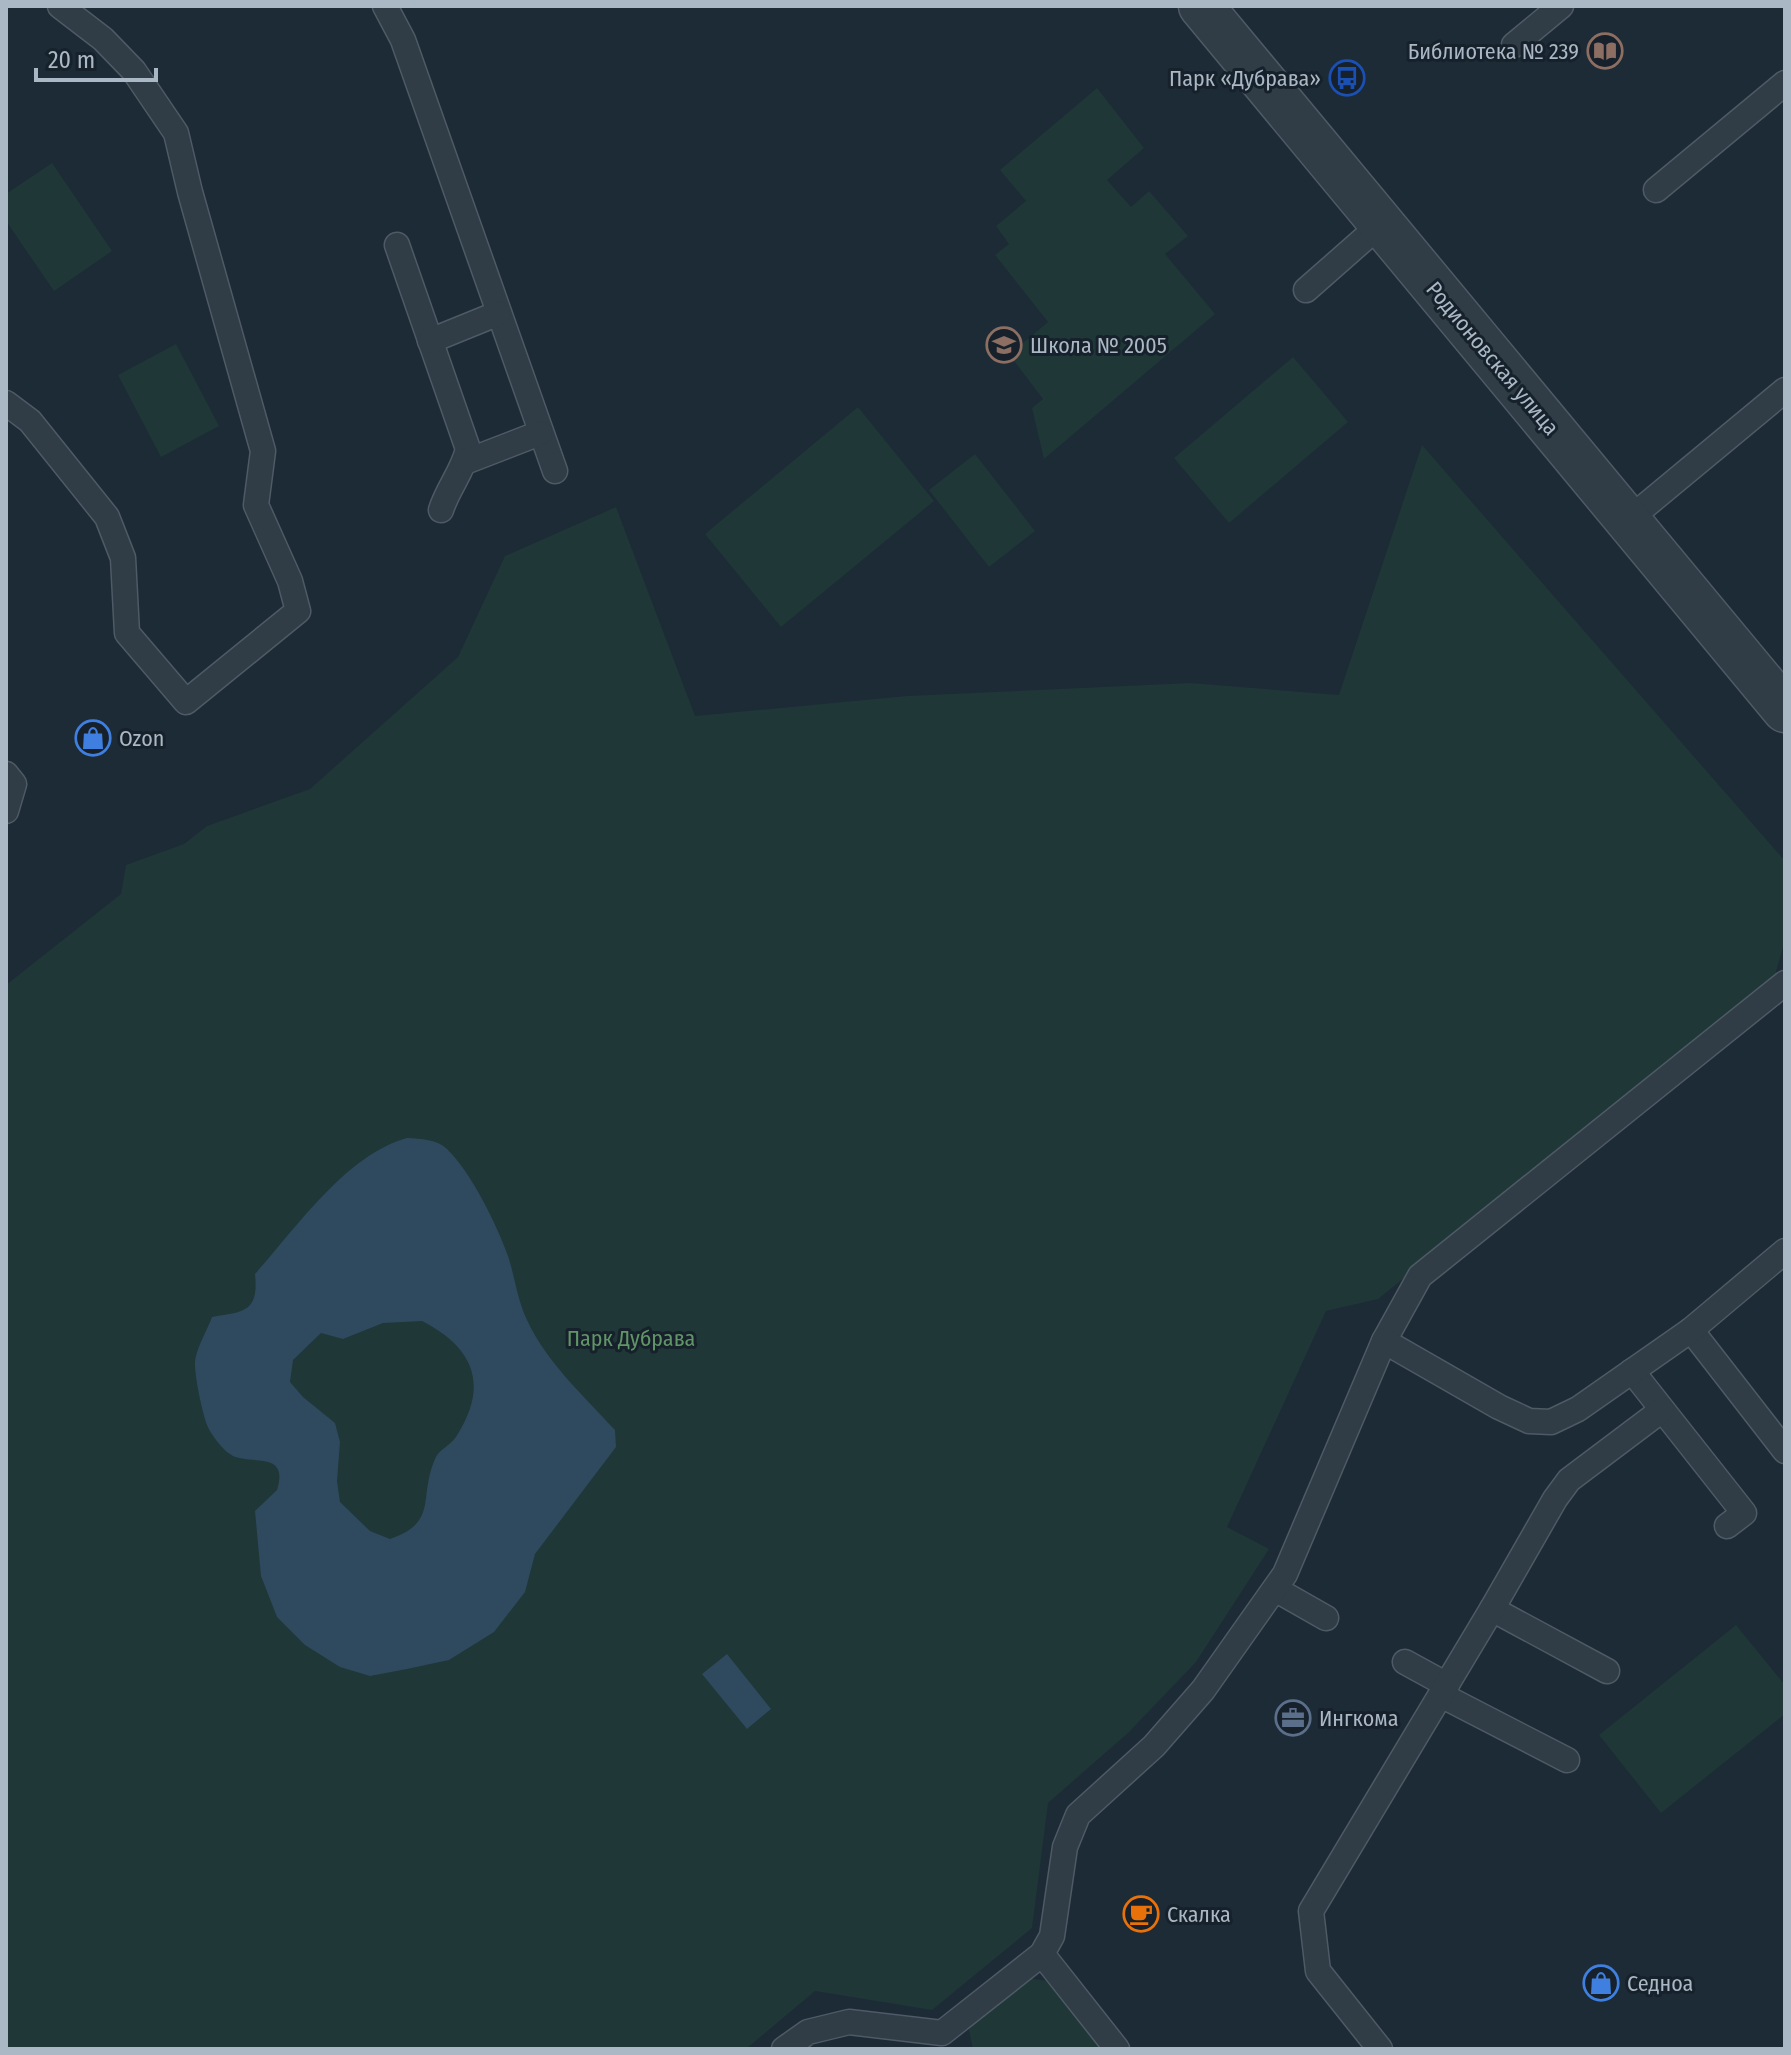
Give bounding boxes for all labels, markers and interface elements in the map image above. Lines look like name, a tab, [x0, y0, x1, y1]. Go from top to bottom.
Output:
scale bar	[36, 32, 156, 82]
library icon: Библиотека № 239	[1586, 32, 1624, 70]
place label: Библиотека № 239	[1408, 38, 1579, 65]
text: 20 m	[48, 46, 95, 74]
bus stop icon: Парк «Дубрава»	[1328, 59, 1366, 97]
place label: Парк «Дубрава»	[1169, 65, 1321, 92]
street label: Родионовская улица	[1420, 276, 1565, 441]
school or university icon: Школа № 2005	[985, 326, 1023, 364]
place label: Школа № 2005	[1030, 332, 1167, 359]
shop icon: Ozon	[74, 719, 112, 757]
place label: Ozon	[119, 725, 164, 752]
park label: Парк Дубрава	[567, 1325, 695, 1352]
office icon: Ингкома	[1274, 1699, 1312, 1737]
place label: Ингкома	[1319, 1705, 1398, 1732]
cafe icon: Скалка	[1122, 1895, 1160, 1933]
place label: Скалка	[1167, 1901, 1231, 1928]
shop icon: Седноа	[1582, 1964, 1620, 2002]
place label: Седноа	[1627, 1970, 1693, 1997]

